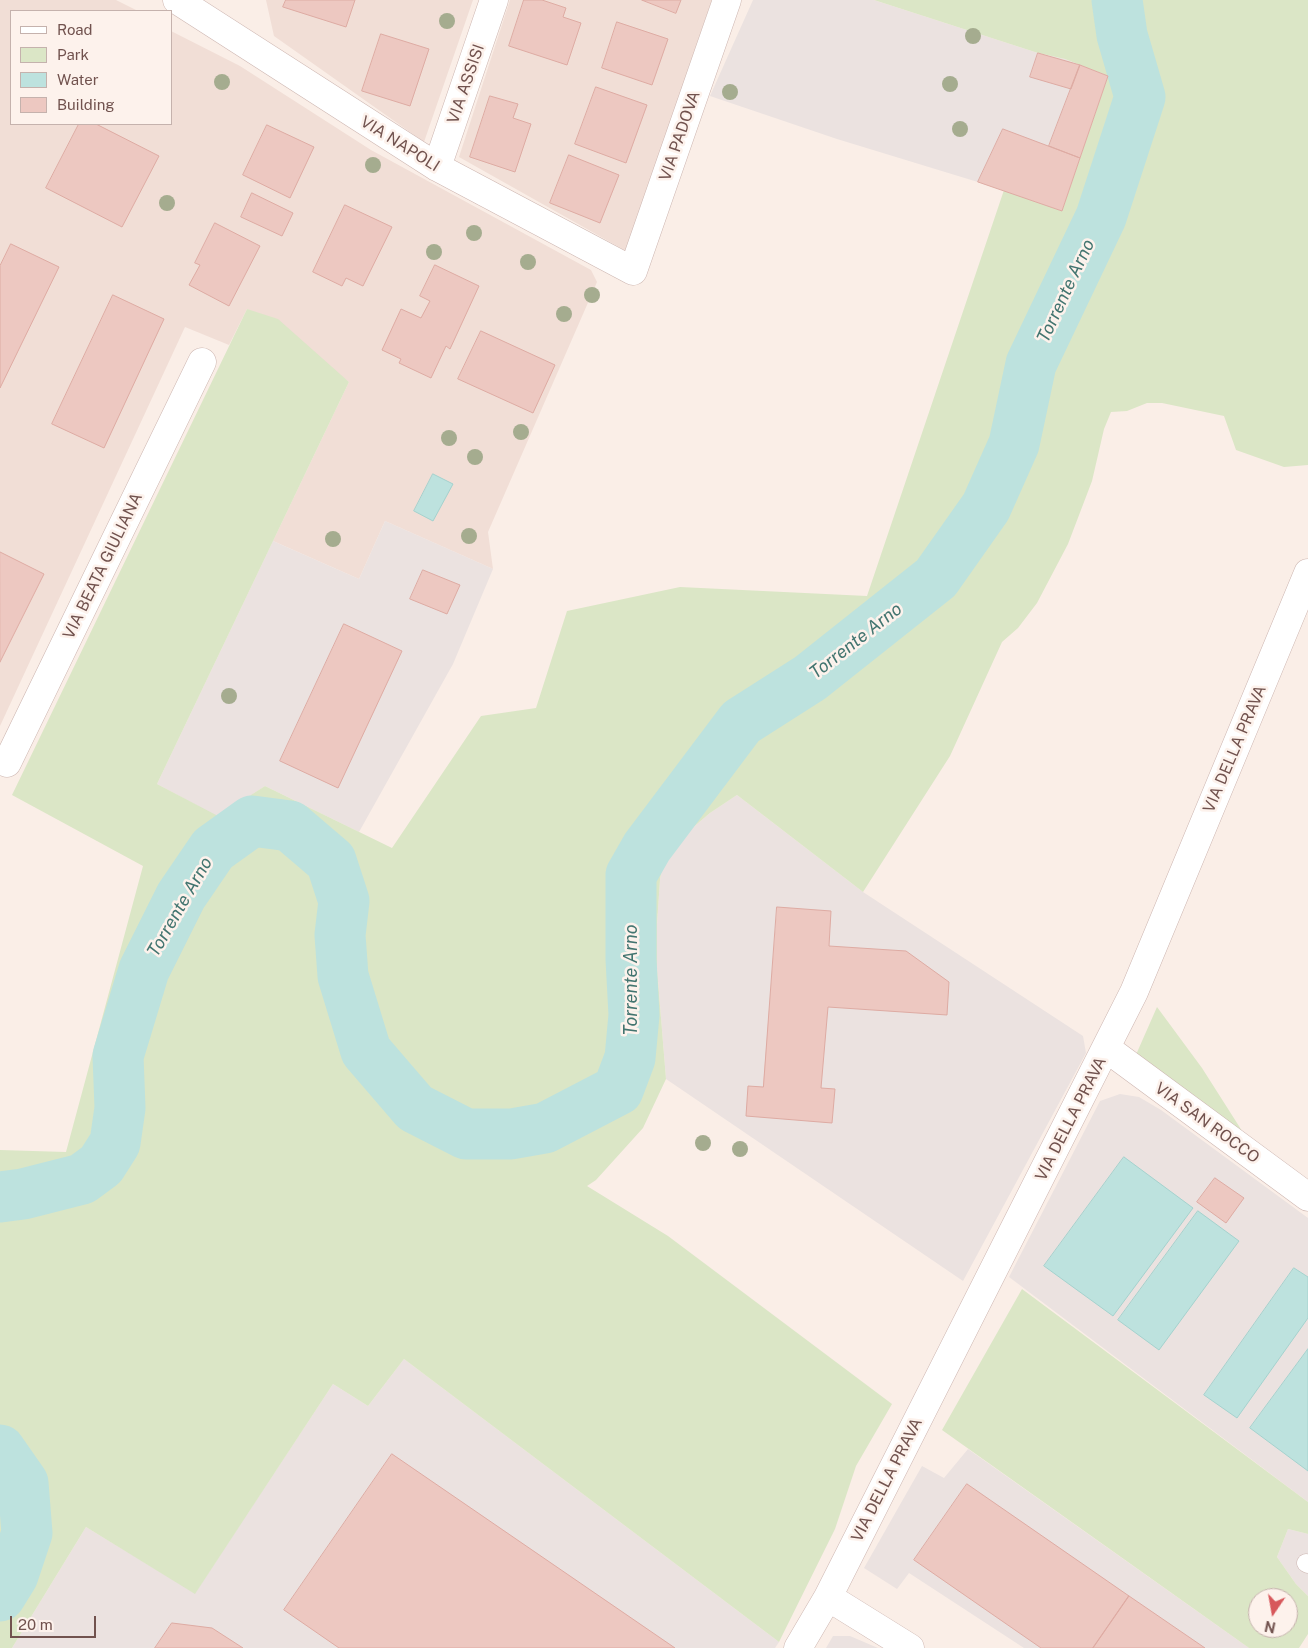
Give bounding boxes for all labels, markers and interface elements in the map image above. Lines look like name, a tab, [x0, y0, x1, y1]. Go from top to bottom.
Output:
legend	[10, 10, 172, 125]
text: Road	[57, 21, 93, 38]
street label: VIA ASSISI	[443, 42, 489, 126]
text: Park	[57, 46, 89, 63]
text: Water	[57, 71, 99, 88]
street label: VIA PADOVA	[656, 88, 704, 184]
text: Building	[57, 96, 115, 113]
street label: VIA NAPOLI	[357, 112, 443, 176]
water label: Torrente Arno	[1033, 236, 1099, 346]
street label: VIA BEATA GIULIANA	[59, 490, 147, 642]
water label: Torrente Arno	[806, 598, 906, 684]
street label: VIA DELLA PRAVA	[1199, 682, 1271, 816]
water label: Torrente Arno	[143, 853, 217, 961]
water label: Torrente Arno	[620, 924, 642, 1036]
street label: VIA DELLA PRAVA	[1031, 1054, 1111, 1184]
street label: VIA SAN ROCCO	[1151, 1079, 1263, 1167]
street label: VIA DELLA PRAVA	[847, 1415, 927, 1545]
north arrow	[1248, 1588, 1298, 1638]
scale bar	[12, 1606, 99, 1638]
text: 20 m	[18, 1616, 53, 1633]
text: N	[1263, 1618, 1277, 1636]

